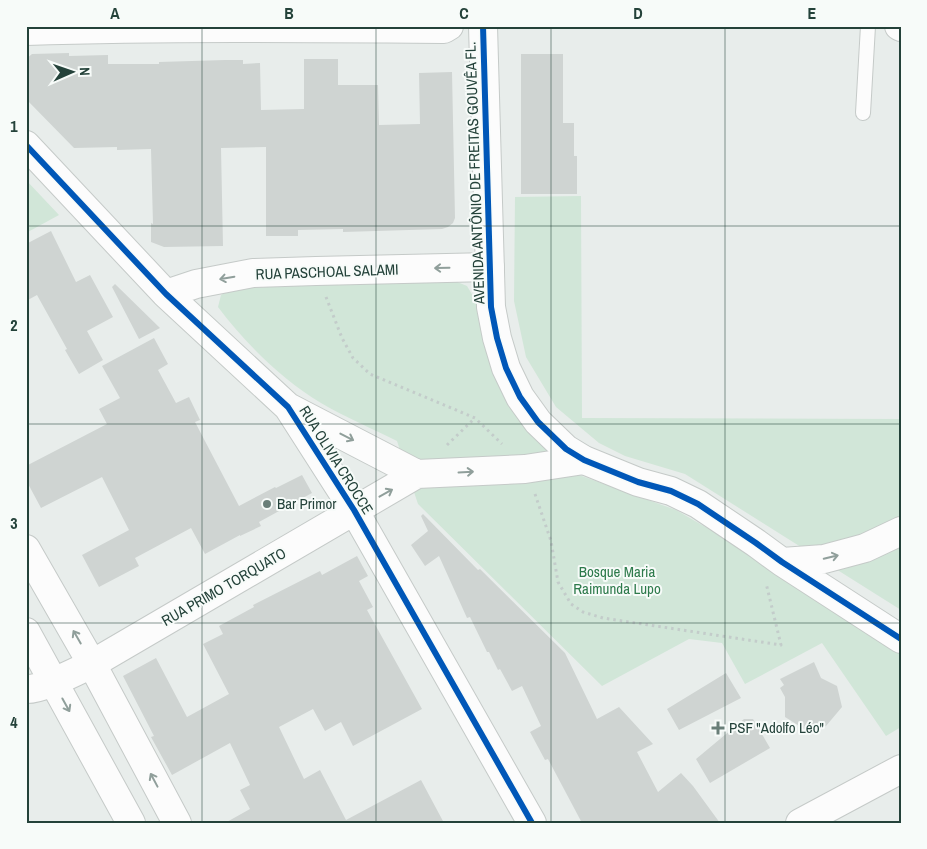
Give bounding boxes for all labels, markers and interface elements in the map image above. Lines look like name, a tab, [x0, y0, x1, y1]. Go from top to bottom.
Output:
text: A	[110, 2, 120, 24]
text: B	[284, 2, 294, 24]
text: C	[459, 2, 469, 24]
text: D	[633, 2, 643, 24]
text: E	[808, 2, 817, 24]
street label: AVENIDA ANTÔNIO DE FREITAS GOUVÊA FL.	[459, 41, 490, 306]
north arrow	[48, 48, 98, 98]
text: N	[76, 67, 94, 76]
text: 1	[10, 115, 18, 137]
street label: RUA PASCHOAL SALAMI	[255, 259, 399, 284]
one-way arrow	[434, 263, 450, 273]
one-way arrow	[219, 273, 235, 283]
text: 2	[10, 314, 18, 336]
street label: RUA OLIVIA CROCCE	[295, 401, 378, 518]
one-way arrow	[339, 433, 354, 442]
one-way arrow	[458, 467, 474, 476]
one-way arrow	[379, 487, 393, 497]
place label: Bar Primor	[277, 493, 336, 514]
marker: Bar Primor	[261, 498, 273, 510]
text: 3	[10, 512, 18, 534]
street label: RUA PRIMO TORQUATO	[158, 542, 290, 631]
one-way arrow	[822, 552, 838, 561]
park label: Bosque Maria Raimunda Lupo	[573, 561, 661, 599]
one-way arrow	[71, 630, 81, 645]
one-way arrow	[61, 698, 71, 713]
text: 4	[10, 711, 18, 733]
place label: PSF "Adolfo Léo"	[729, 717, 824, 738]
marker: PSF "Adolfo Léo"	[711, 721, 725, 735]
one-way arrow	[149, 772, 159, 787]

